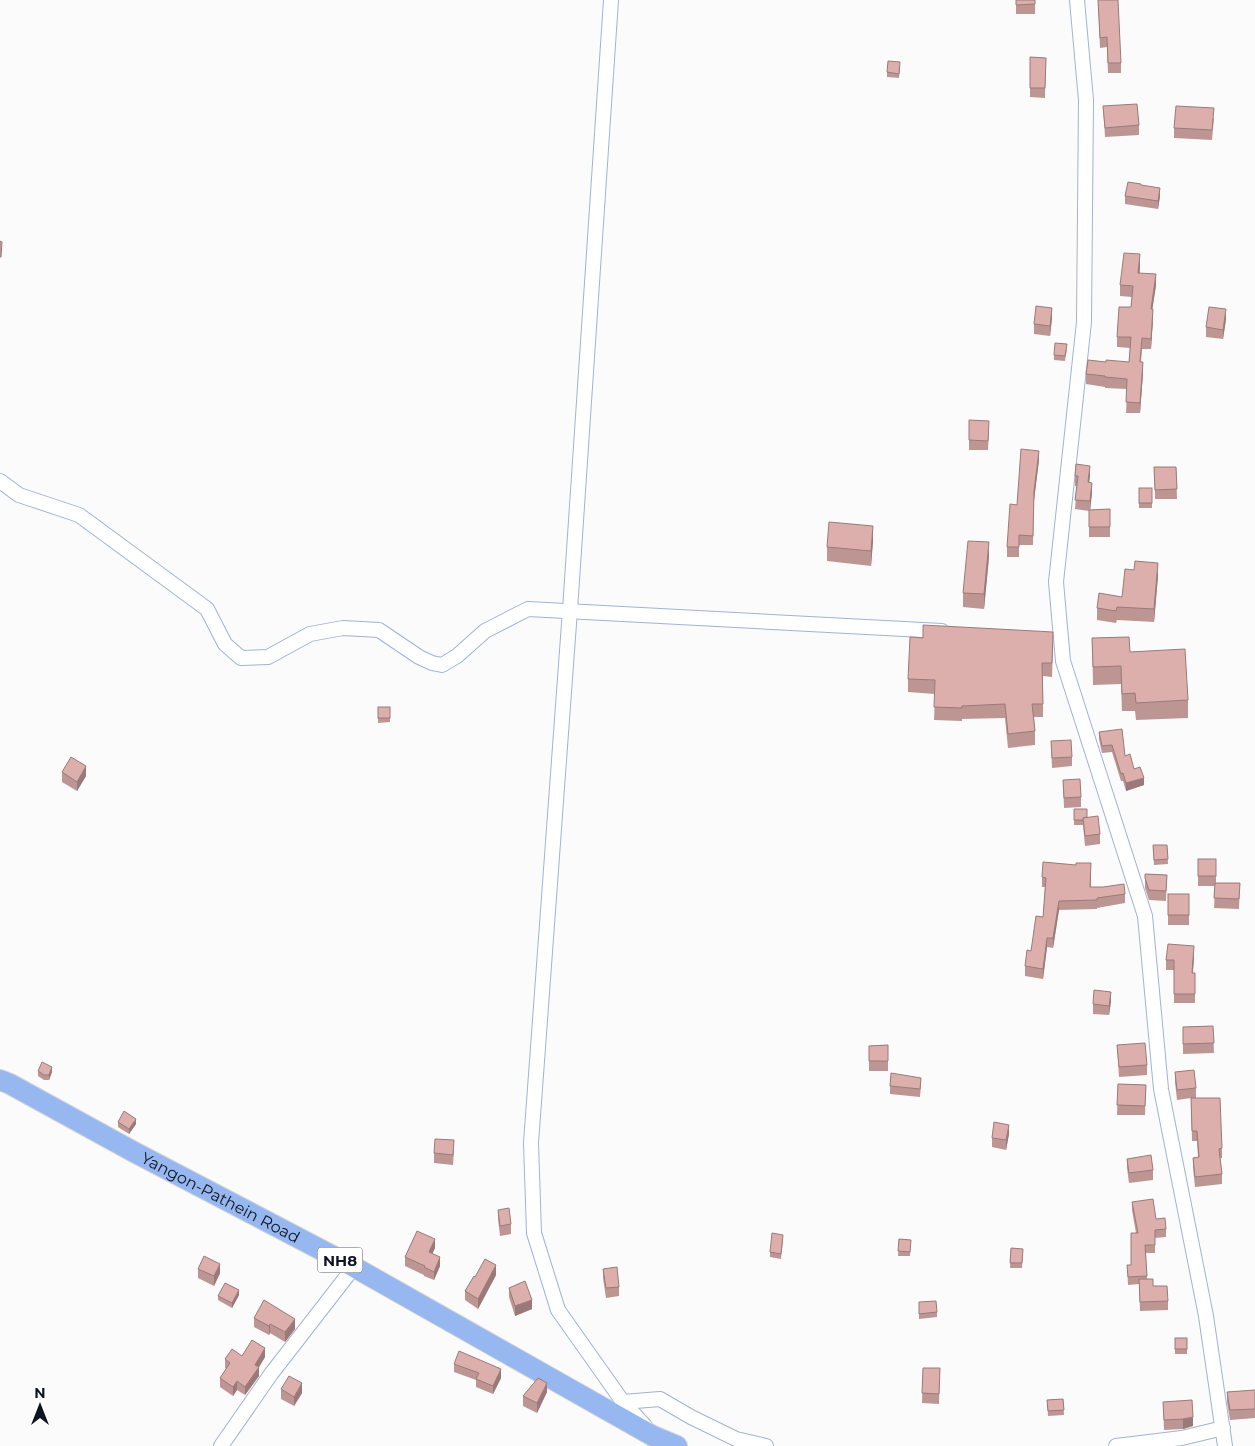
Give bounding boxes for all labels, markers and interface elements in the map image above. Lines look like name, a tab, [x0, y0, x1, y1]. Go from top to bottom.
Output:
street label: Yangon-Pathein Road	[138, 1148, 303, 1247]
road number: NH8	[318, 1248, 362, 1272]
north arrow	[15, 1381, 65, 1431]
text: N	[34, 1384, 46, 1402]

